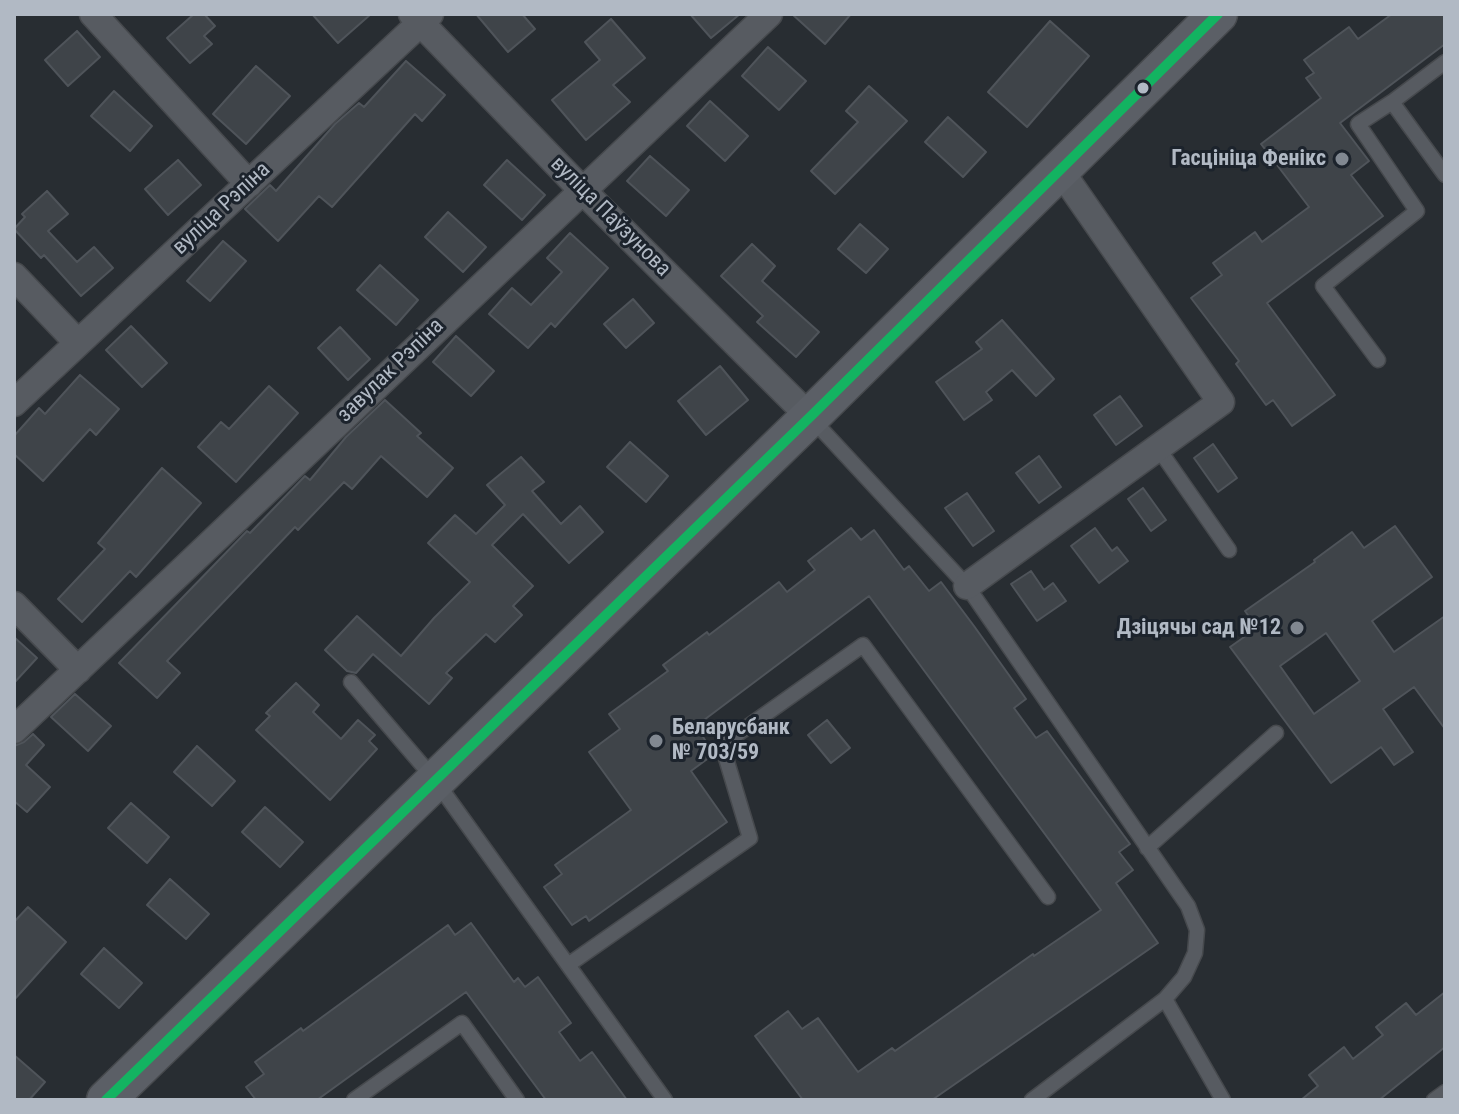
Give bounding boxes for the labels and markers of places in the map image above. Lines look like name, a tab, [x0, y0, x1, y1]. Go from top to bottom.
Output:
unlabelled marker	[1135, 80, 1151, 96]
place label: Гасцініца Фенікс	[1171, 146, 1326, 172]
marker: Гасцініца Фенікс	[1333, 150, 1351, 168]
place label: Дзіцячы сад №12	[1117, 615, 1281, 641]
marker: Дзіцячы сад №12	[1288, 619, 1306, 637]
place label: Беларусбанк № 703/59	[672, 715, 790, 766]
marker: Беларусбанк № 703/59	[647, 732, 665, 750]

